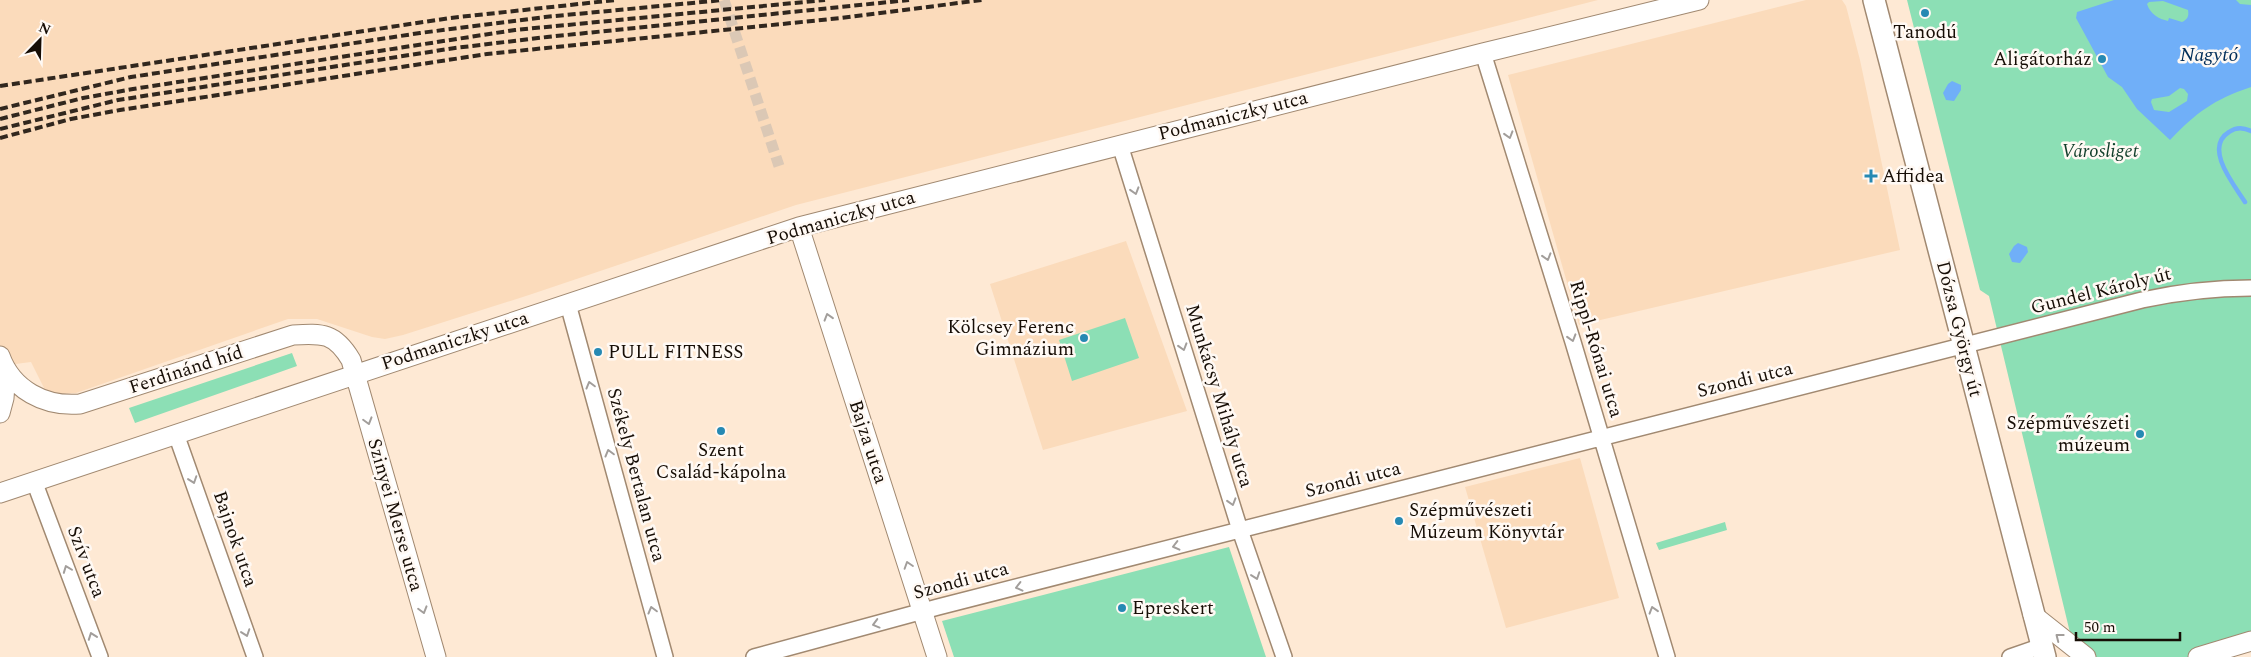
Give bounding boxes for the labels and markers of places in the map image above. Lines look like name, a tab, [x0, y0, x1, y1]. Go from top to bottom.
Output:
marker: Tanodú	[1919, 7, 1931, 19]
place label: Tanodú	[1893, 18, 1957, 47]
place label: Aligátorház	[1993, 45, 2092, 74]
marker: Aligátorház	[2096, 53, 2108, 65]
place label: Affidea	[1882, 162, 1945, 191]
marker: Affidea	[1864, 169, 1878, 183]
place label: Kölcsey Ferenc Gimnázium	[947, 313, 1074, 364]
marker: Kölcsey Ferenc Gimnázium	[1078, 332, 1090, 344]
place label: PULL FITNESS	[608, 338, 743, 367]
marker: PULL FITNESS	[592, 346, 604, 358]
place label: Szépművészeti múzeum	[2007, 409, 2130, 460]
marker: Szent Család-kápolna	[715, 425, 727, 437]
marker: Szépművészeti múzeum	[2134, 428, 2146, 440]
place label: Szent Család-kápolna	[656, 436, 787, 487]
place label: Szépművészeti Múzeum Könyvtár	[1409, 496, 1565, 547]
marker: Szépművészeti Múzeum Könyvtár	[1393, 515, 1405, 527]
place label: Epreskert	[1132, 594, 1214, 623]
marker: Epreskert	[1116, 602, 1128, 614]

